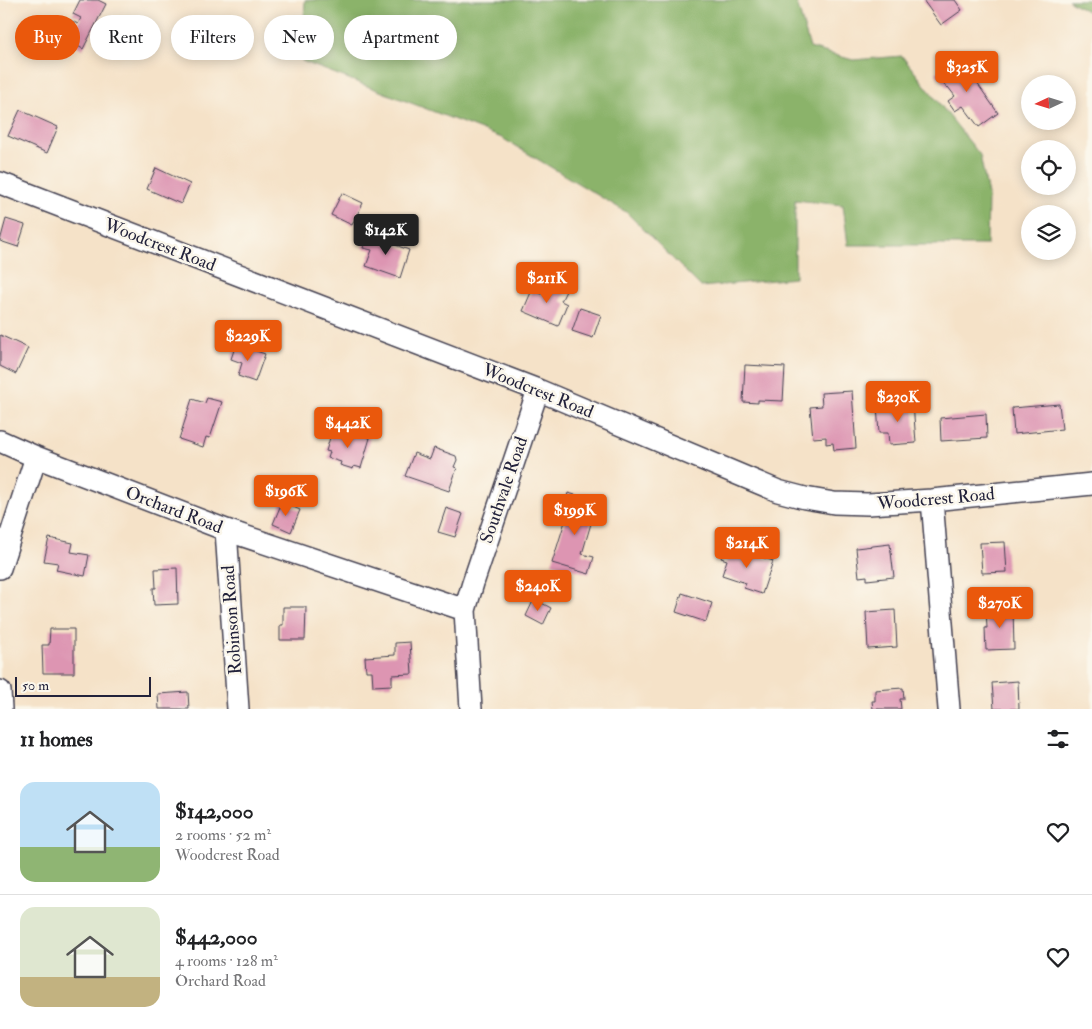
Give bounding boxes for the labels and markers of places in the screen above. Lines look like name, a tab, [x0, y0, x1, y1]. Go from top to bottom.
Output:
pin: $325K	[932, 51, 1002, 93]
pin: $142K	[351, 214, 421, 256]
pin: $211K	[512, 262, 582, 304]
pin: $229K	[213, 320, 283, 362]
pin: $230K	[863, 380, 933, 423]
pin: $442K	[313, 406, 383, 449]
pin: $196K	[251, 474, 321, 517]
pin: $199K	[540, 494, 610, 536]
pin: $214K	[712, 526, 782, 569]
pin: $240K	[503, 570, 573, 612]
pin: $270K	[965, 586, 1035, 629]

